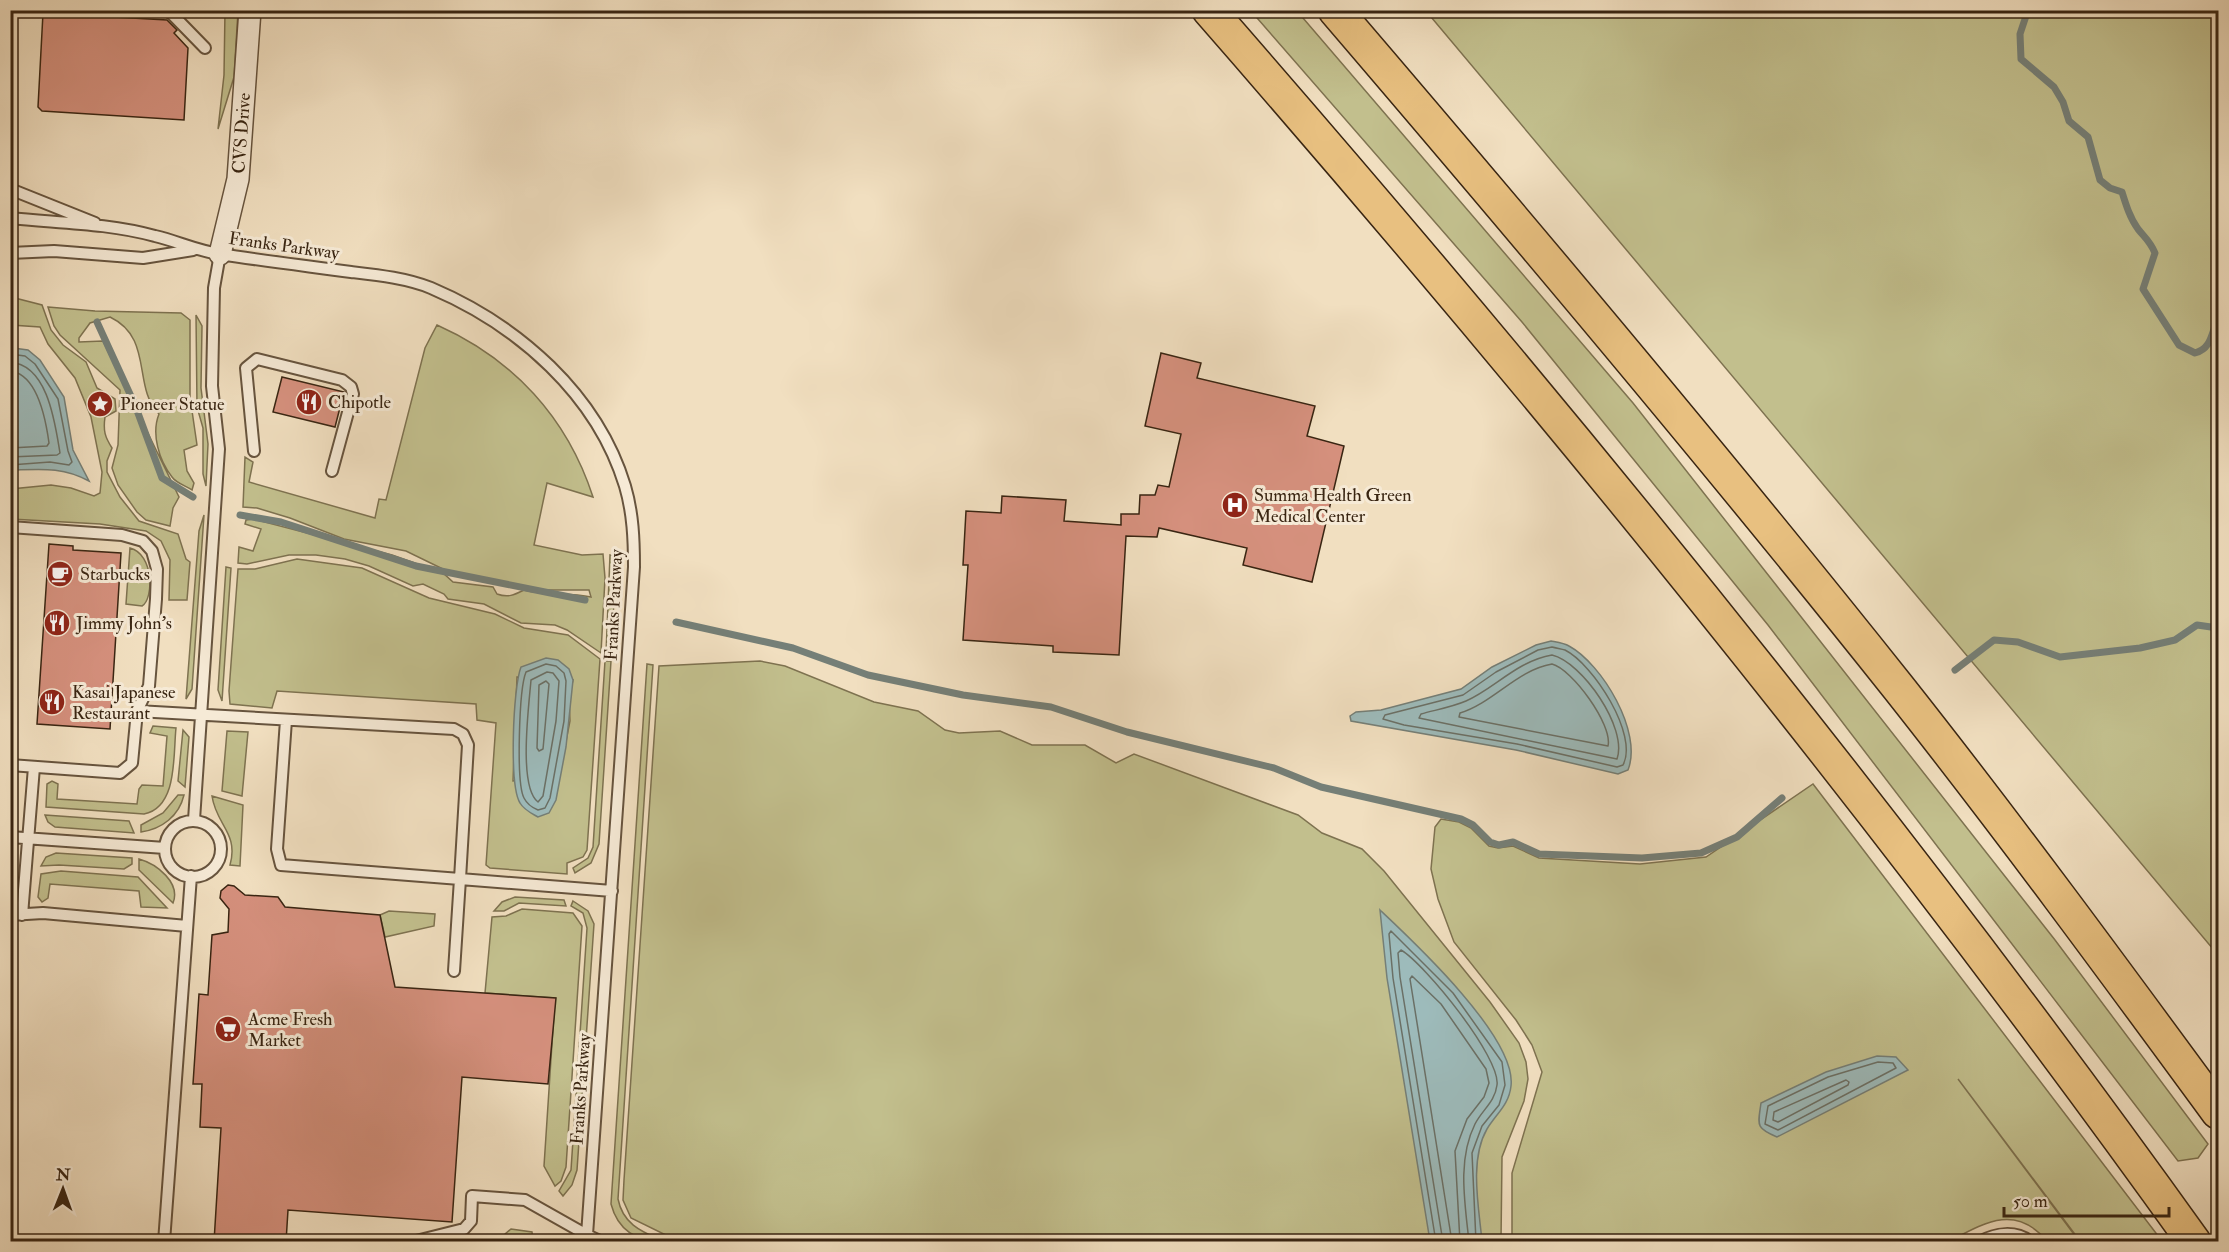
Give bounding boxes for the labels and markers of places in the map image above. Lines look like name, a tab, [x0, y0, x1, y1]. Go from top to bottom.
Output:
restaurant icon: Chipotle	[294, 387, 324, 417]
place icon: Pioneer Statue	[85, 389, 115, 419]
place label: Chipotle	[328, 391, 392, 414]
place label: Pioneer Statue	[120, 393, 225, 416]
place label: Summa Health Green Medical Center	[1254, 484, 1412, 528]
hospital icon: Summa Health Green Medical Center	[1220, 490, 1250, 520]
cafe icon: Starbucks	[45, 559, 75, 589]
place label: Starbucks	[80, 563, 150, 586]
restaurant icon: Jimmy John's	[42, 608, 72, 638]
place label: Jimmy John's	[75, 612, 172, 635]
place label: Kasai Japanese Restaurant	[72, 681, 176, 725]
restaurant icon: Kasai Japanese Restaurant	[37, 687, 67, 717]
place label: Acme Fresh Market	[247, 1008, 333, 1052]
supermarket icon: Acme Fresh Market	[213, 1014, 243, 1044]

